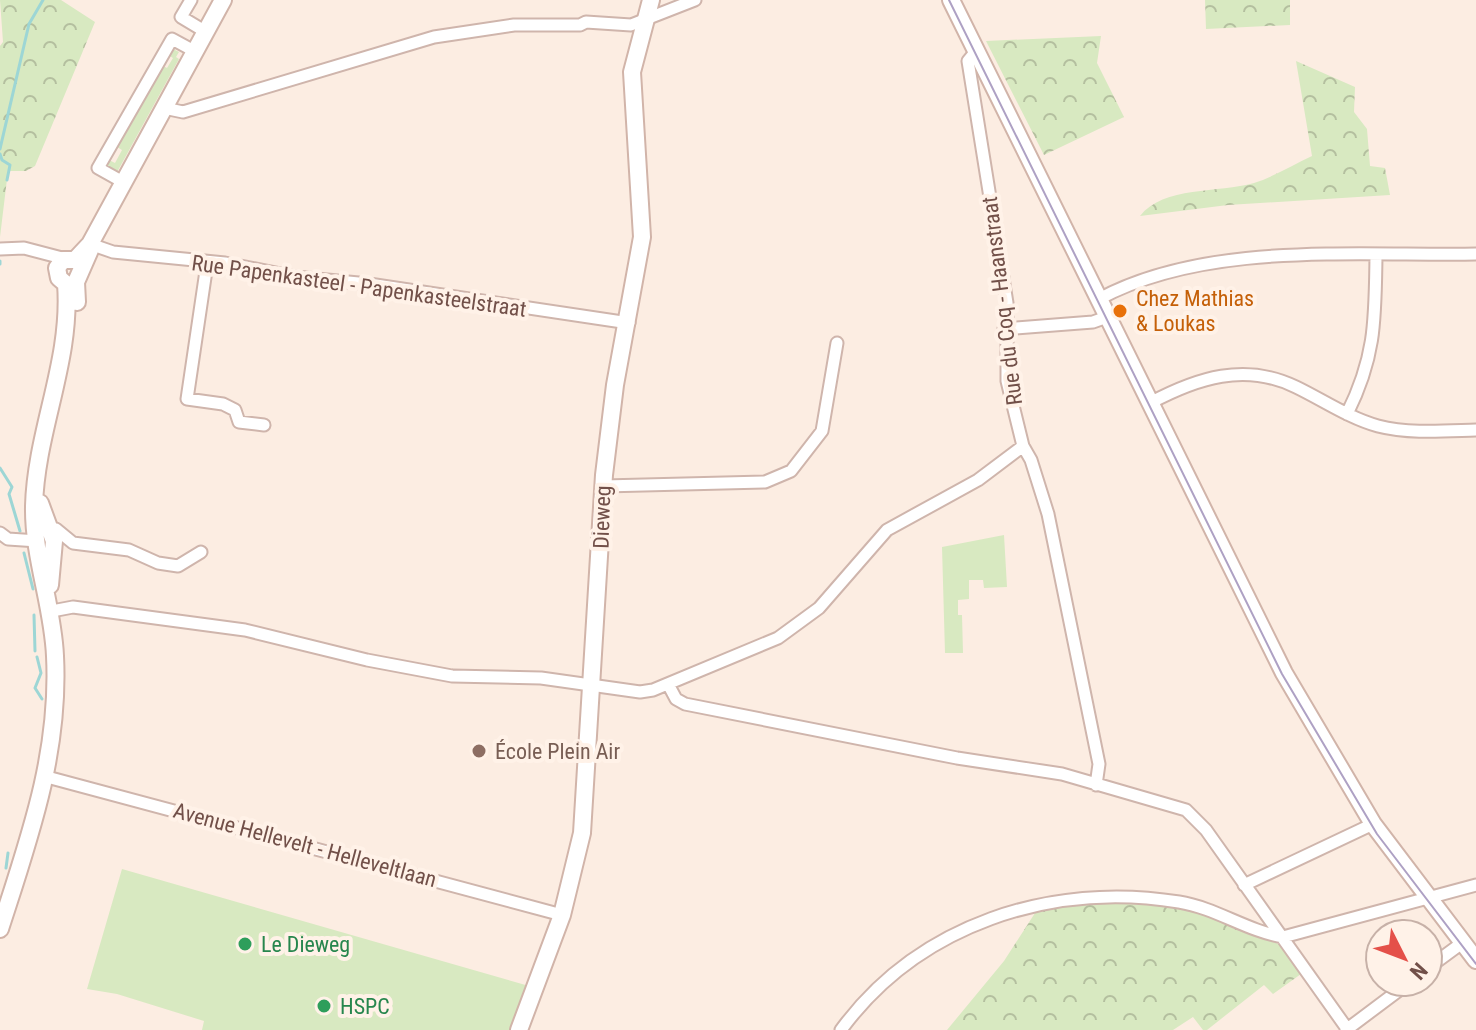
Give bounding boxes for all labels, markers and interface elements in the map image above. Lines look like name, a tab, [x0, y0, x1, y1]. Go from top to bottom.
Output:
street label: Rue du Coq - Haanstraat	[977, 195, 1027, 407]
street label: Rue Papenkasteel - Papenkasteelstraat	[190, 250, 528, 322]
place label: Chez Mathias & Loukas	[1136, 286, 1254, 336]
marker: Chez Mathias & Loukas	[1111, 302, 1129, 320]
street label: Dieweg	[588, 485, 616, 549]
place label: École Plein Air	[495, 739, 620, 764]
marker: École Plein Air	[470, 742, 488, 760]
street label: Avenue Hellevelt - Helleveltlaan	[171, 798, 439, 892]
north arrow	[1364, 918, 1444, 998]
place label: Le Dieweg	[261, 932, 350, 957]
marker: Le Dieweg	[236, 935, 254, 953]
text: N	[1405, 958, 1432, 984]
place label: HSPC	[340, 994, 390, 1019]
marker: HSPC	[315, 997, 333, 1015]

